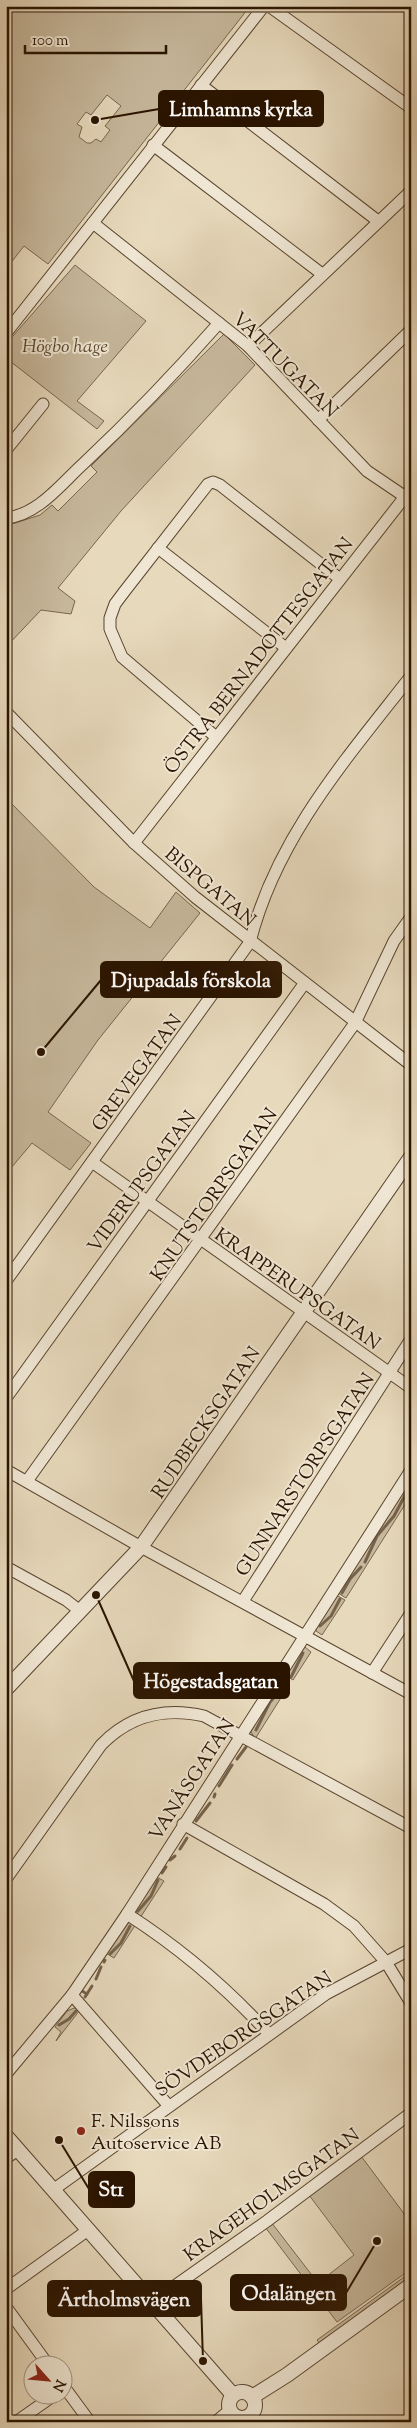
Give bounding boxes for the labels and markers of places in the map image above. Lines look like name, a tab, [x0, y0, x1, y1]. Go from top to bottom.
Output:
callout: Limhamns kyrka	[159, 91, 323, 126]
callout: Djupadals förskola	[101, 962, 281, 997]
callout: Högestadsgatan	[134, 1663, 289, 1698]
place label: F. Nilssons Autoservice AB	[91, 2109, 221, 2158]
marker: F. Nilssons Autoservice AB	[75, 2125, 87, 2137]
callout: St1	[89, 2172, 134, 2207]
callout: Odalängen	[231, 2275, 346, 2310]
callout: Ärtholmsvägen	[48, 2281, 201, 2316]

